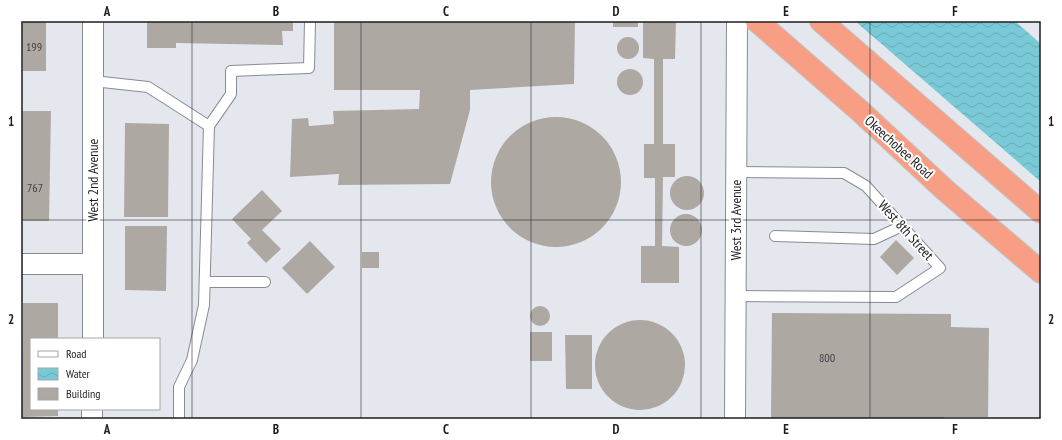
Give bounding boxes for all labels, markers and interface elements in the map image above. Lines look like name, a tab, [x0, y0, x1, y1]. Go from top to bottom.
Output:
text: A	[103, 3, 111, 20]
text: B	[273, 3, 279, 20]
text: C	[443, 3, 449, 20]
text: D	[613, 3, 620, 20]
text: E	[783, 3, 789, 20]
text: F	[952, 3, 958, 20]
house number: 199	[26, 39, 42, 54]
street label: Okeechobee Road	[861, 112, 937, 182]
text: 1	[8, 113, 14, 130]
text: 1	[1048, 113, 1054, 130]
street label: West 2nd Avenue	[84, 138, 102, 221]
house number: 767	[27, 180, 43, 195]
street label: West 3rd Avenue	[727, 180, 745, 260]
street label: West 8th Street	[874, 196, 938, 264]
text: 2	[8, 311, 14, 328]
text: 2	[1048, 311, 1054, 328]
legend	[30, 338, 160, 410]
text: Road	[66, 346, 86, 361]
house number: 800	[819, 350, 835, 365]
text: Water	[66, 366, 91, 381]
text: Building	[66, 386, 101, 401]
text: A	[103, 421, 111, 438]
text: B	[273, 421, 279, 438]
text: C	[443, 421, 449, 438]
text: D	[613, 421, 620, 438]
text: E	[783, 421, 789, 438]
text: F	[952, 421, 958, 438]

